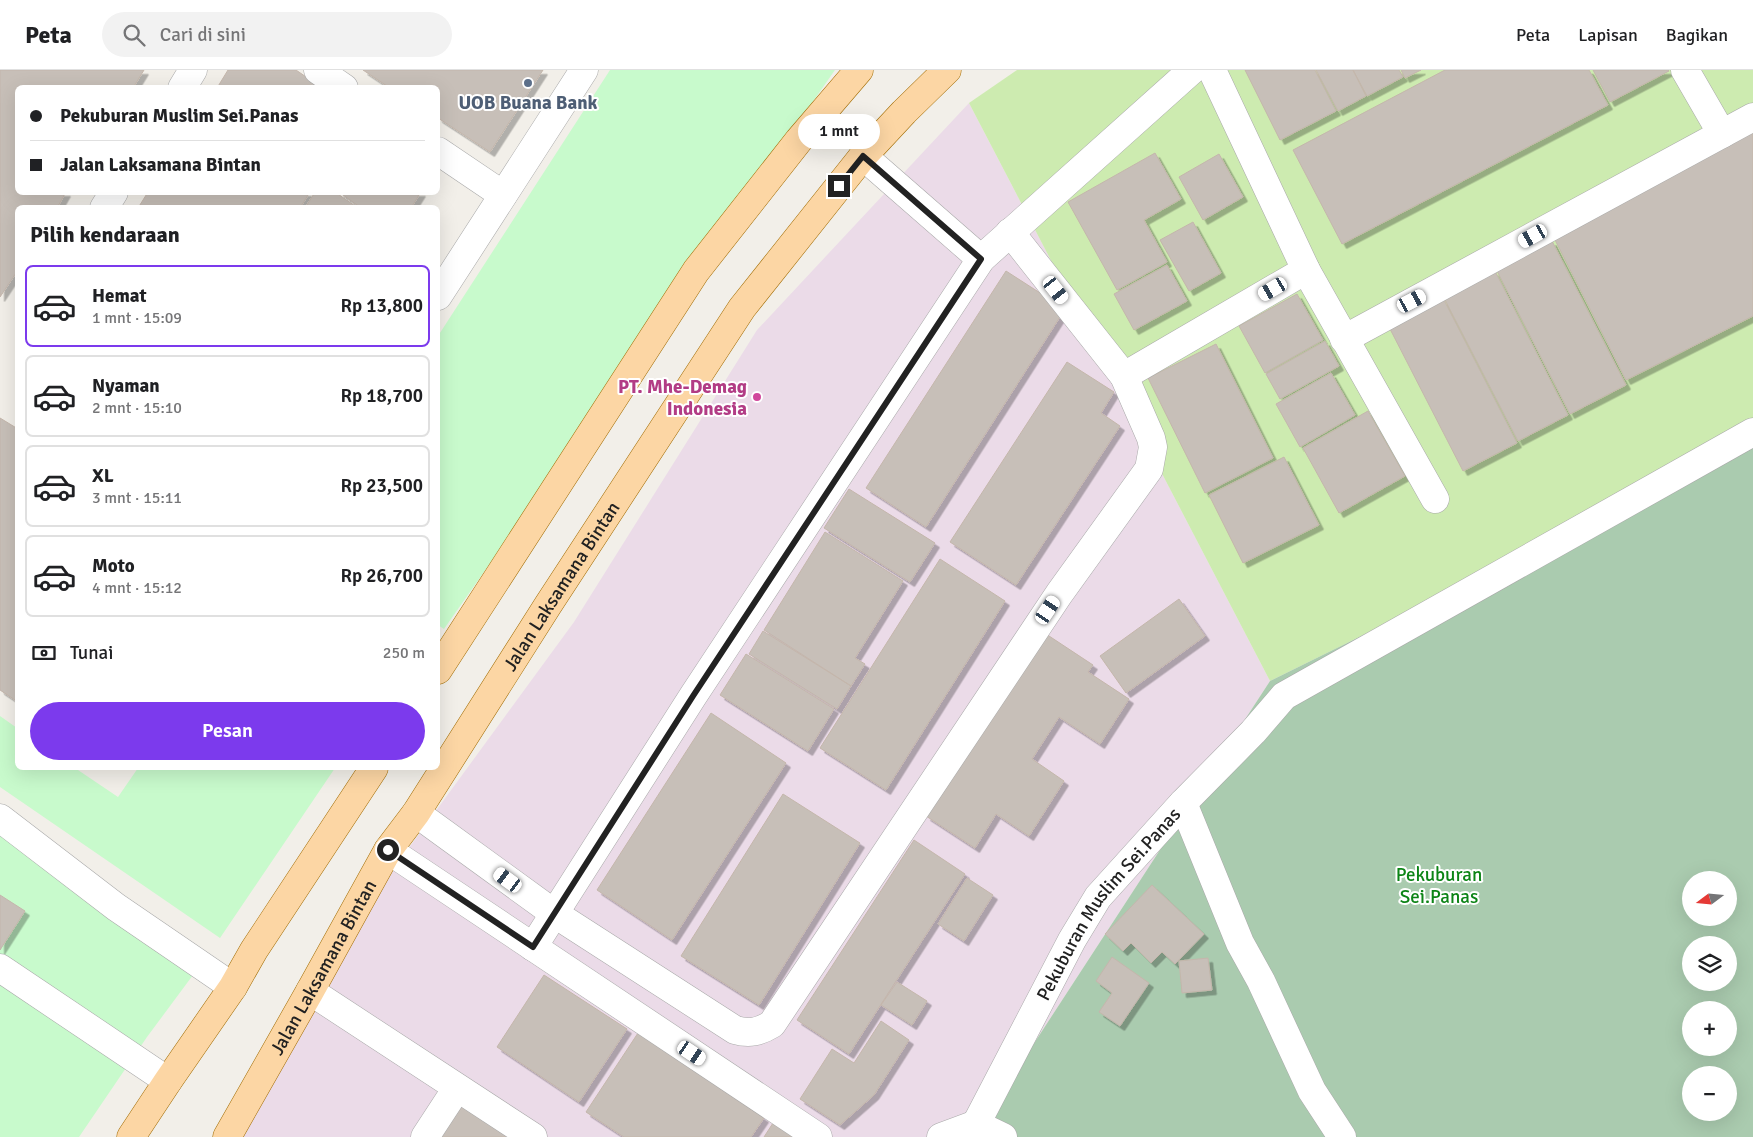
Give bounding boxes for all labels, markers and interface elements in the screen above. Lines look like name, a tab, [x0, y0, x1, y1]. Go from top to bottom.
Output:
search box	[102, 12, 452, 57]
text: Peta	[25, 20, 72, 50]
icon: search	[120, 21, 148, 49]
text: Cari di sini	[160, 23, 246, 47]
text: Peta	[1516, 24, 1550, 46]
text: Lapisan	[1578, 24, 1638, 46]
text: Bagikan	[1666, 24, 1728, 46]
marker: UOB Buana Bank	[522, 77, 534, 89]
place label: UOB Buana Bank	[458, 91, 598, 115]
text: Pekuburan Muslim Sei.Panas	[60, 104, 298, 128]
callout: 1 mnt	[798, 114, 880, 148]
text: 1 mnt	[819, 121, 859, 141]
text: Jalan Laksamana Bintan	[60, 153, 261, 177]
route end	[828, 175, 850, 197]
text: Pilih kendaraan	[30, 221, 180, 248]
car	[1516, 222, 1549, 250]
car	[1040, 274, 1071, 306]
car	[1256, 275, 1289, 303]
icon: car	[32, 284, 77, 329]
text: Hemat	[92, 284, 147, 308]
car	[1395, 287, 1428, 315]
text: Rp 13,800	[340, 294, 423, 318]
text: 1 mnt · 15:09	[92, 308, 182, 328]
icon: car	[32, 374, 77, 419]
text: Nyaman	[92, 374, 160, 398]
place label: PT. Mhe-Demag Indonesia	[618, 375, 747, 421]
text: Rp 18,700	[340, 384, 423, 408]
marker: PT. Mhe-Demag Indonesia	[751, 391, 763, 403]
text: 2 mnt · 15:10	[92, 398, 182, 418]
icon: car	[32, 464, 77, 509]
text: XL	[92, 464, 114, 488]
text: Rp 23,500	[340, 474, 423, 498]
text: 3 mnt · 15:11	[92, 488, 182, 508]
street label: Jalan Laksamana Bintan	[498, 497, 625, 676]
icon: car	[32, 554, 77, 599]
text: Moto	[92, 554, 135, 578]
text: Rp 26,700	[340, 564, 423, 588]
text: 4 mnt · 15:12	[92, 578, 182, 598]
car	[1033, 593, 1062, 627]
icon: cash	[30, 639, 58, 667]
text: Tunai	[70, 641, 113, 665]
text: 250 m	[383, 643, 425, 663]
button: Pesan	[30, 702, 425, 760]
street label: Pekuburan Muslim Sei.Panas	[1032, 803, 1186, 1005]
route start	[377, 839, 399, 861]
park label: Pekuburan Sei.Panas	[1396, 863, 1482, 909]
car	[491, 865, 524, 895]
north arrow	[1682, 871, 1738, 926]
map controls	[1682, 871, 1737, 1121]
street label: Jalan Laksamana Bintan	[265, 876, 382, 1060]
button: layers	[1682, 936, 1737, 991]
button: +	[1682, 1001, 1737, 1056]
car	[675, 1038, 708, 1068]
button: −	[1682, 1066, 1737, 1121]

